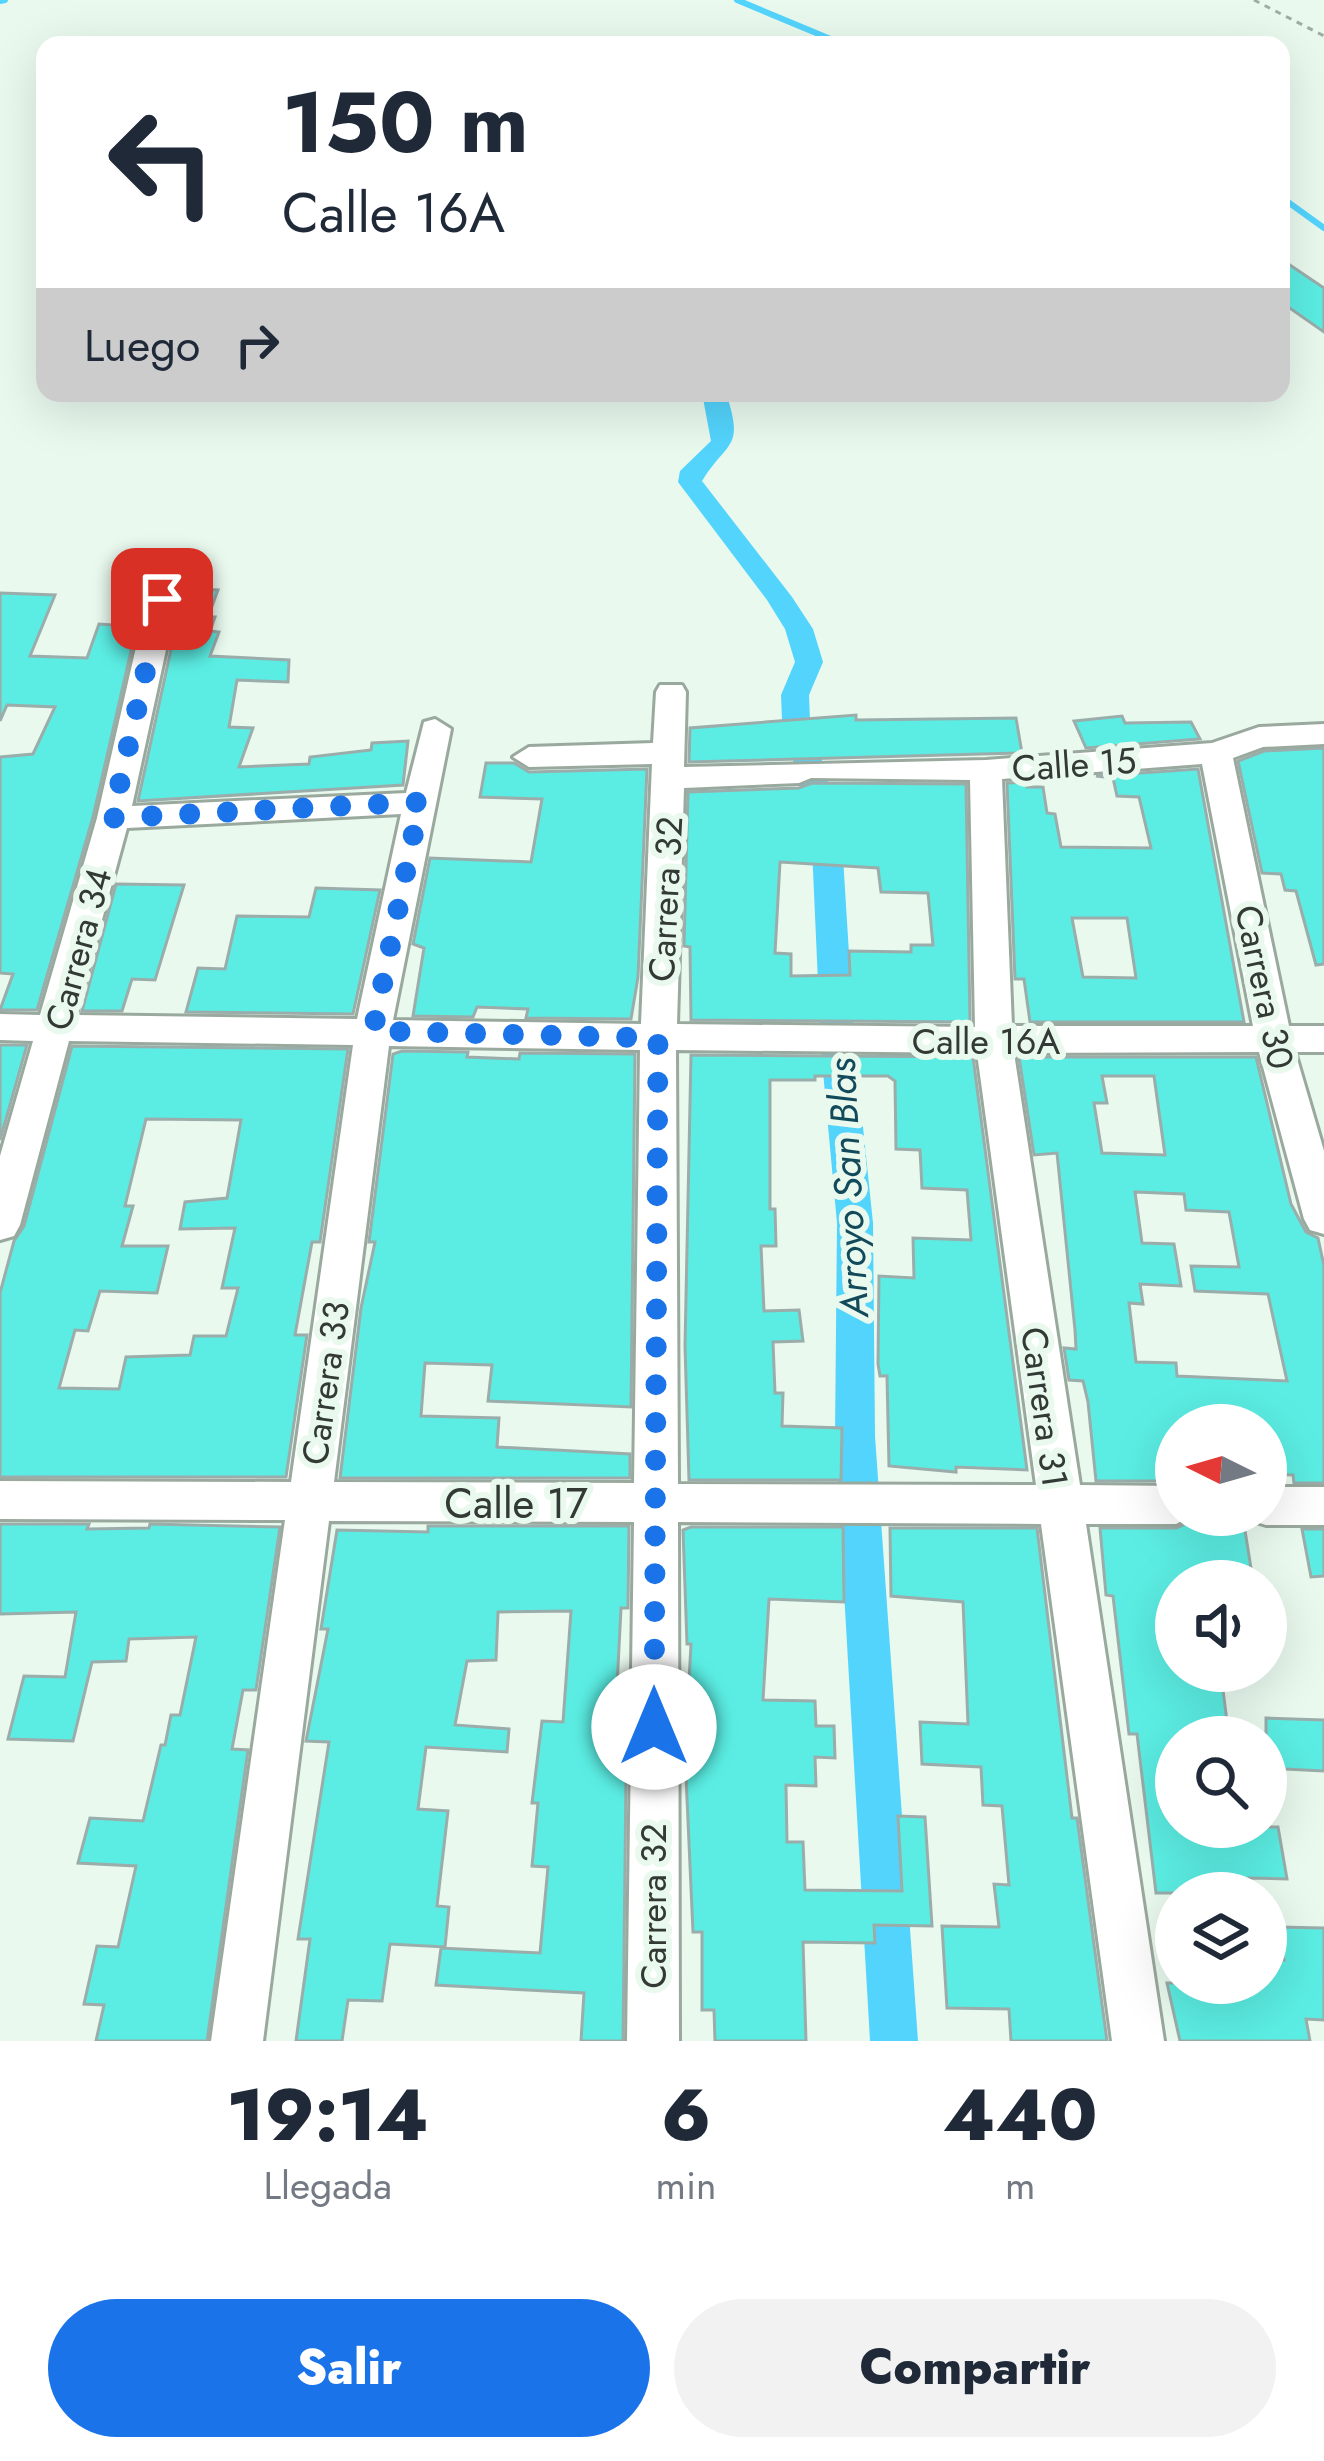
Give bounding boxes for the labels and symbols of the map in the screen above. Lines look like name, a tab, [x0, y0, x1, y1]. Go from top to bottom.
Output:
pin	[111, 548, 213, 650]
street label: Calle 15	[1010, 734, 1138, 794]
street label: Carrera 32	[635, 815, 695, 983]
street label: Carrera 34	[31, 862, 125, 1036]
street label: Carrera 30	[1222, 900, 1308, 1074]
street label: Calle 16A	[912, 1015, 1061, 1067]
water label: Arroyo San Blas	[813, 1056, 883, 1320]
street label: Carrera 33	[288, 1298, 362, 1468]
street label: Carrera 31	[1008, 1324, 1082, 1490]
north arrow	[1155, 1404, 1287, 1536]
street label: Calle 17	[444, 1473, 588, 1534]
position arrow	[591, 1664, 717, 1790]
street label: Carrera 32	[627, 1823, 679, 1989]

